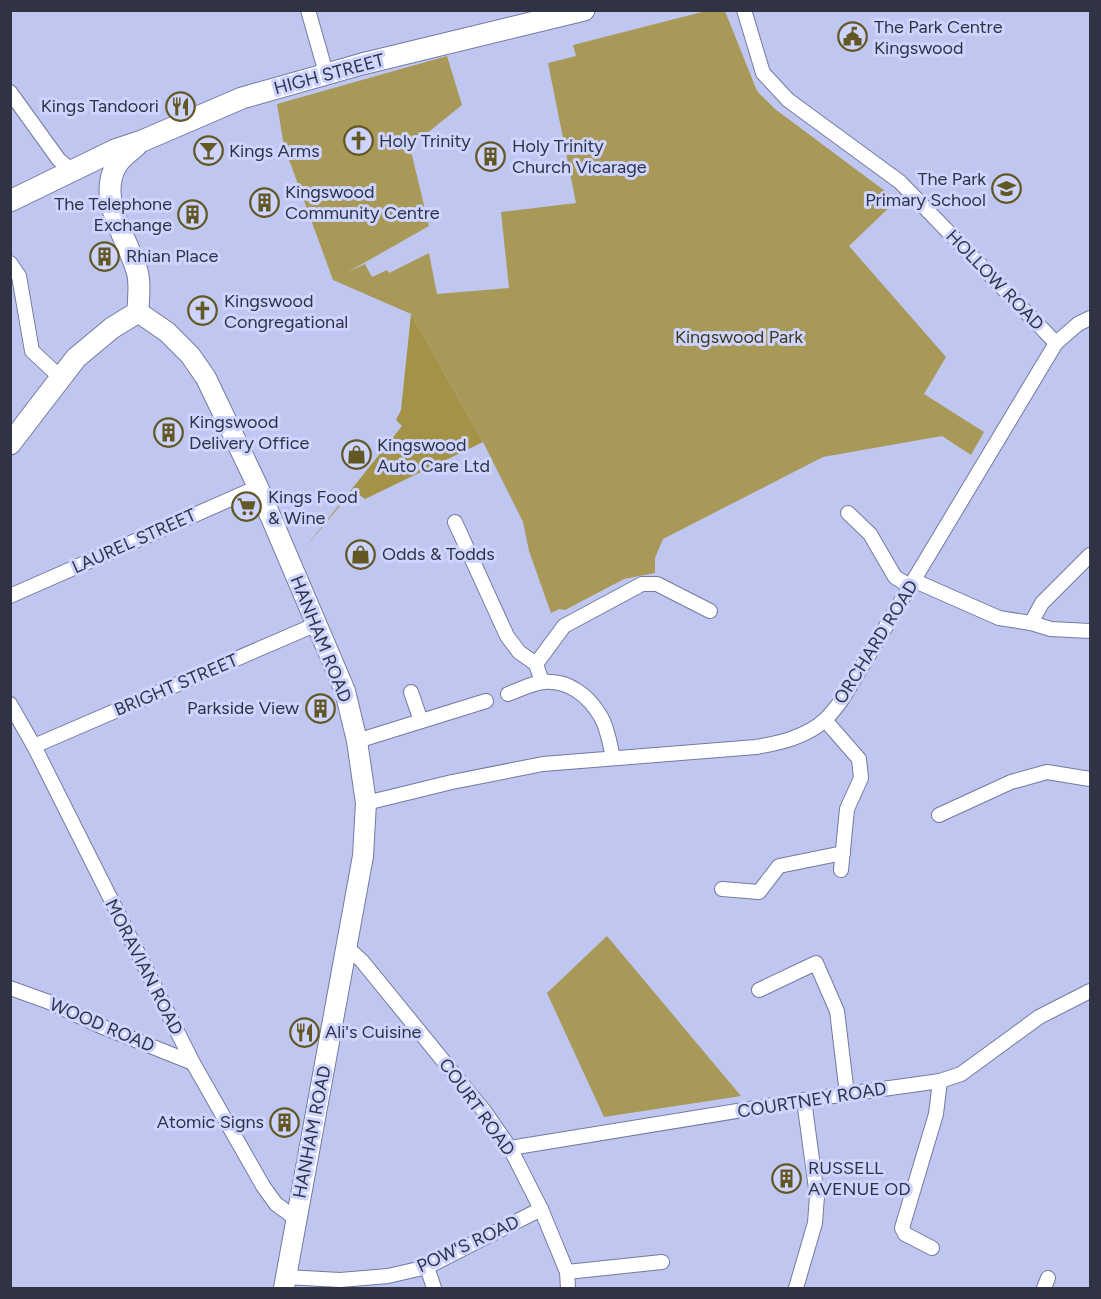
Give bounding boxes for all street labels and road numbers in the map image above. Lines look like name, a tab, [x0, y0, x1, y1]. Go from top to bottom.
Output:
street label: HIGH STREET	[271, 49, 387, 99]
street label: HOLLOW ROAD	[942, 225, 1048, 335]
street label: LAUREL STREET	[69, 504, 200, 578]
street label: HANHAM ROAD	[286, 572, 356, 706]
street label: ORCHARD ROAD	[829, 576, 923, 708]
street label: BRIGHT STREET	[111, 649, 241, 721]
street label: MORAVIAN ROAD	[100, 895, 188, 1039]
street label: WOOD ROAD	[46, 993, 158, 1057]
street label: COURT ROAD	[434, 1054, 520, 1160]
street label: HANHAM ROAD	[288, 1064, 336, 1200]
street label: COURTNEY ROAD	[736, 1077, 888, 1123]
street label: POW'S ROAD	[413, 1211, 523, 1277]

